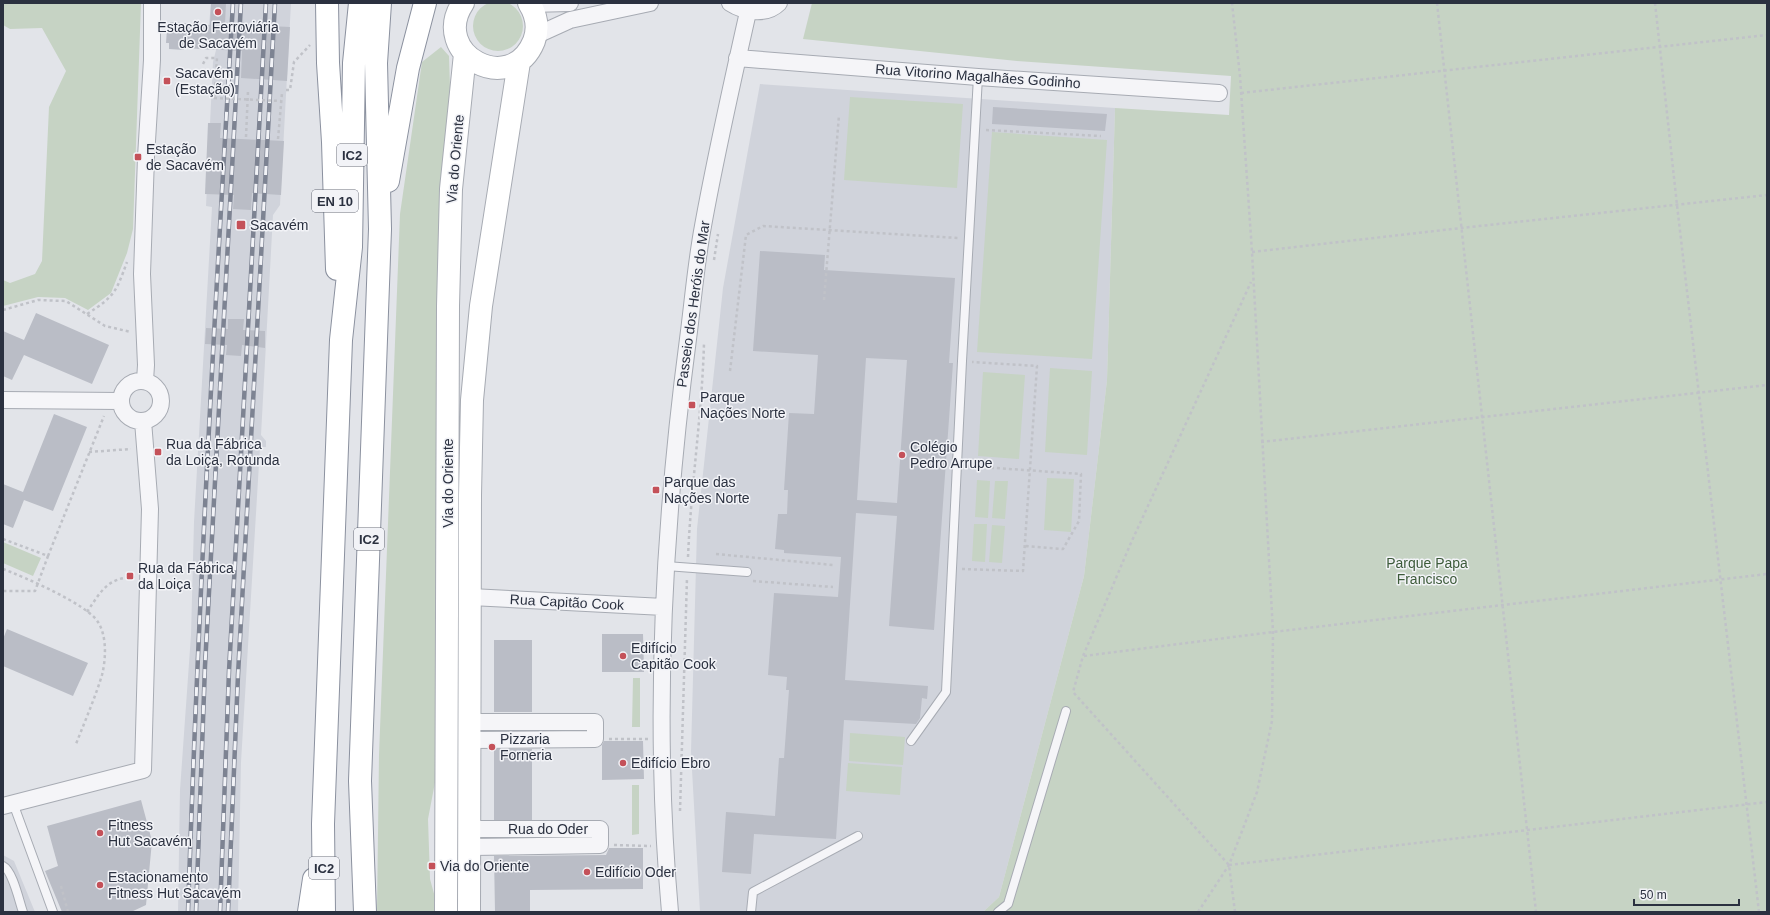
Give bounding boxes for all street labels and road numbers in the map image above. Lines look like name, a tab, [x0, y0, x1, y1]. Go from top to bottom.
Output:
street label: Rua Vitorino Magalhães Godinho	[875, 61, 1082, 91]
street label: Via do Oriente	[443, 114, 467, 204]
road number: IC2	[337, 144, 367, 166]
road number: EN 10	[312, 190, 358, 212]
street label: Passeio dos Heróis do Mar	[673, 219, 713, 388]
street label: Via do Oriente	[440, 438, 456, 528]
road number: IC2	[354, 528, 384, 550]
street label: Rua Capitão Cook	[509, 591, 626, 613]
street label: Rua do Oder	[508, 821, 588, 837]
road number: IC2	[309, 857, 339, 879]

